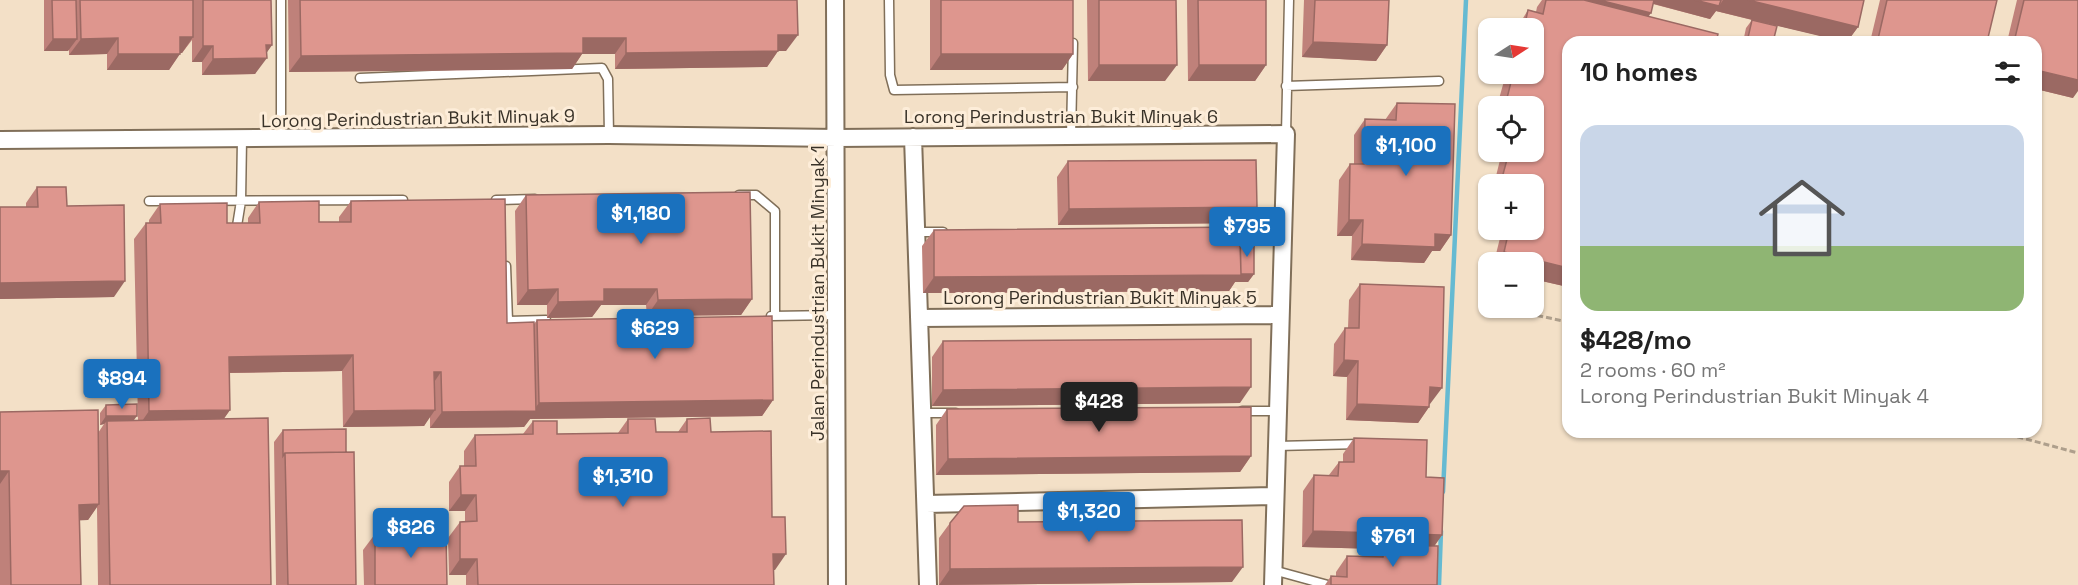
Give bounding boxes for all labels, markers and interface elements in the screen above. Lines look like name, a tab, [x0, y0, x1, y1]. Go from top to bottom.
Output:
north arrow	[1478, 18, 1544, 84]
map controls	[1478, 18, 1544, 318]
text: 10 homes	[1580, 55, 1698, 89]
icon: filters	[1991, 56, 2024, 89]
button: locate	[1478, 96, 1544, 162]
street label: Lorong Perindustrian Bukit Minyak 9	[261, 104, 575, 132]
street label: Lorong Perindustrian Bukit Minyak 6	[904, 105, 1218, 128]
pin: $1,100	[1357, 126, 1455, 177]
text: $1,100	[1376, 132, 1436, 158]
street label: Jalan Perindustrian Bukit Minyak 1	[806, 145, 829, 441]
icon: home	[1748, 164, 1856, 272]
button: +	[1478, 174, 1544, 240]
pin: $1,180	[592, 194, 690, 245]
text: $1,180	[611, 200, 671, 226]
pin: $795	[1211, 207, 1283, 258]
text: $795	[1223, 213, 1271, 239]
button: −	[1478, 252, 1544, 318]
street label: Lorong Perindustrian Bukit Minyak 5	[943, 286, 1257, 309]
pin: $629	[619, 309, 691, 360]
text: $629	[631, 315, 679, 341]
text: $428/mo	[1580, 323, 1692, 357]
text: 2 rooms · 60 m²	[1580, 357, 1726, 383]
pin: $894	[86, 359, 158, 410]
text: $894	[97, 365, 147, 391]
pin: $428	[1063, 382, 1135, 433]
text: Lorong Perindustrian Bukit Minyak 4	[1580, 383, 1929, 409]
text: $428	[1075, 388, 1123, 414]
pin: $1,310	[574, 457, 672, 508]
text: $1,310	[593, 463, 653, 489]
pin: $1,320	[1040, 492, 1138, 543]
text: $1,320	[1057, 498, 1121, 524]
pin: $826	[375, 508, 447, 559]
text: $826	[387, 514, 435, 540]
pin: $761	[1357, 517, 1429, 568]
text: $761	[1371, 523, 1415, 549]

